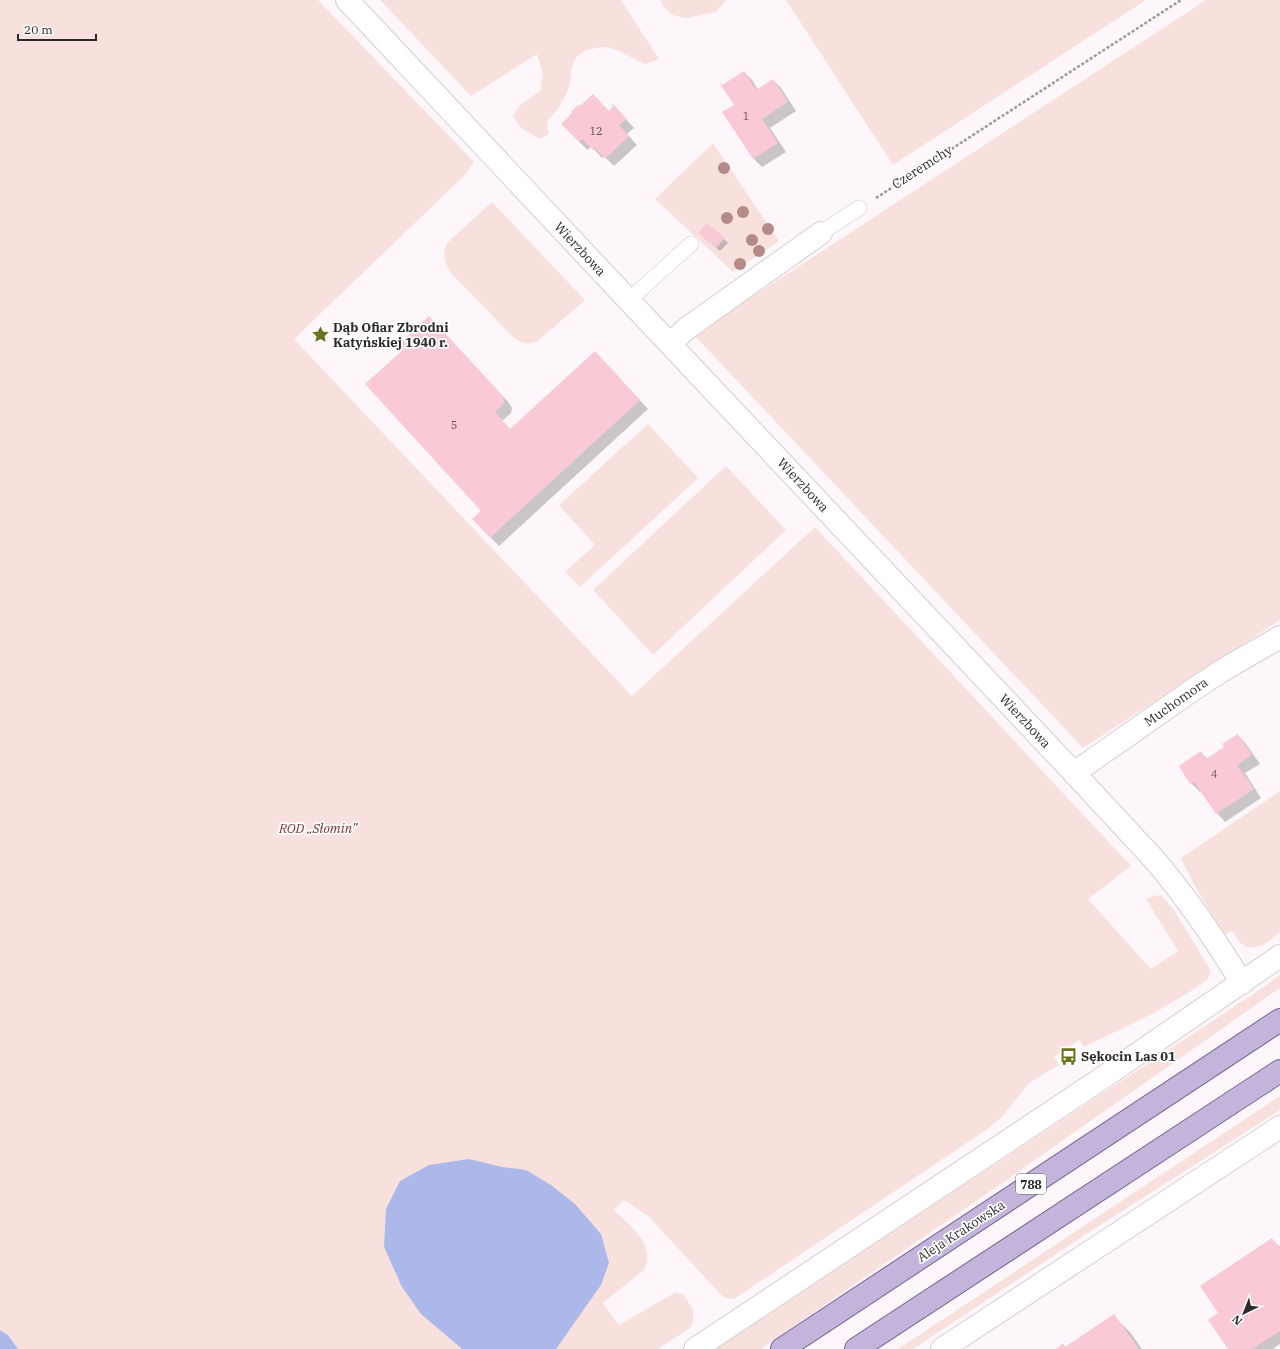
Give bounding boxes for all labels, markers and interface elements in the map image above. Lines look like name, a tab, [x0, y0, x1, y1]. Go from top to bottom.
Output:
scale bar	[18, 16, 96, 42]
text: 20 m	[24, 22, 53, 37]
house number: 1	[743, 109, 749, 123]
house number: 12	[589, 124, 603, 138]
street label: Czeremchy	[889, 141, 955, 193]
street label: Wierzbowa	[551, 218, 609, 280]
place label: Dąb Ofiar Zbrodni Katyńskiej 1940 r.	[333, 319, 449, 351]
place icon: Dąb Ofiar Zbrodni Katyńskiej 1940 r.	[310, 324, 330, 344]
house number: 5	[451, 418, 457, 432]
street label: Wierzbowa	[774, 454, 832, 516]
street label: Muchomora	[1141, 674, 1211, 730]
street label: Wierzbowa	[996, 690, 1054, 752]
house number: 4	[1211, 767, 1218, 781]
park label: ROD „Słomin”	[278, 820, 358, 837]
bus stop icon: Sękocin Las 01	[1058, 1046, 1078, 1066]
place label: Sękocin Las 01	[1081, 1048, 1176, 1065]
road number: 788	[1016, 1174, 1046, 1194]
street label: Aleja Krakowska	[914, 1196, 1008, 1266]
north arrow	[1224, 1293, 1264, 1333]
text: N	[1229, 1312, 1245, 1328]

